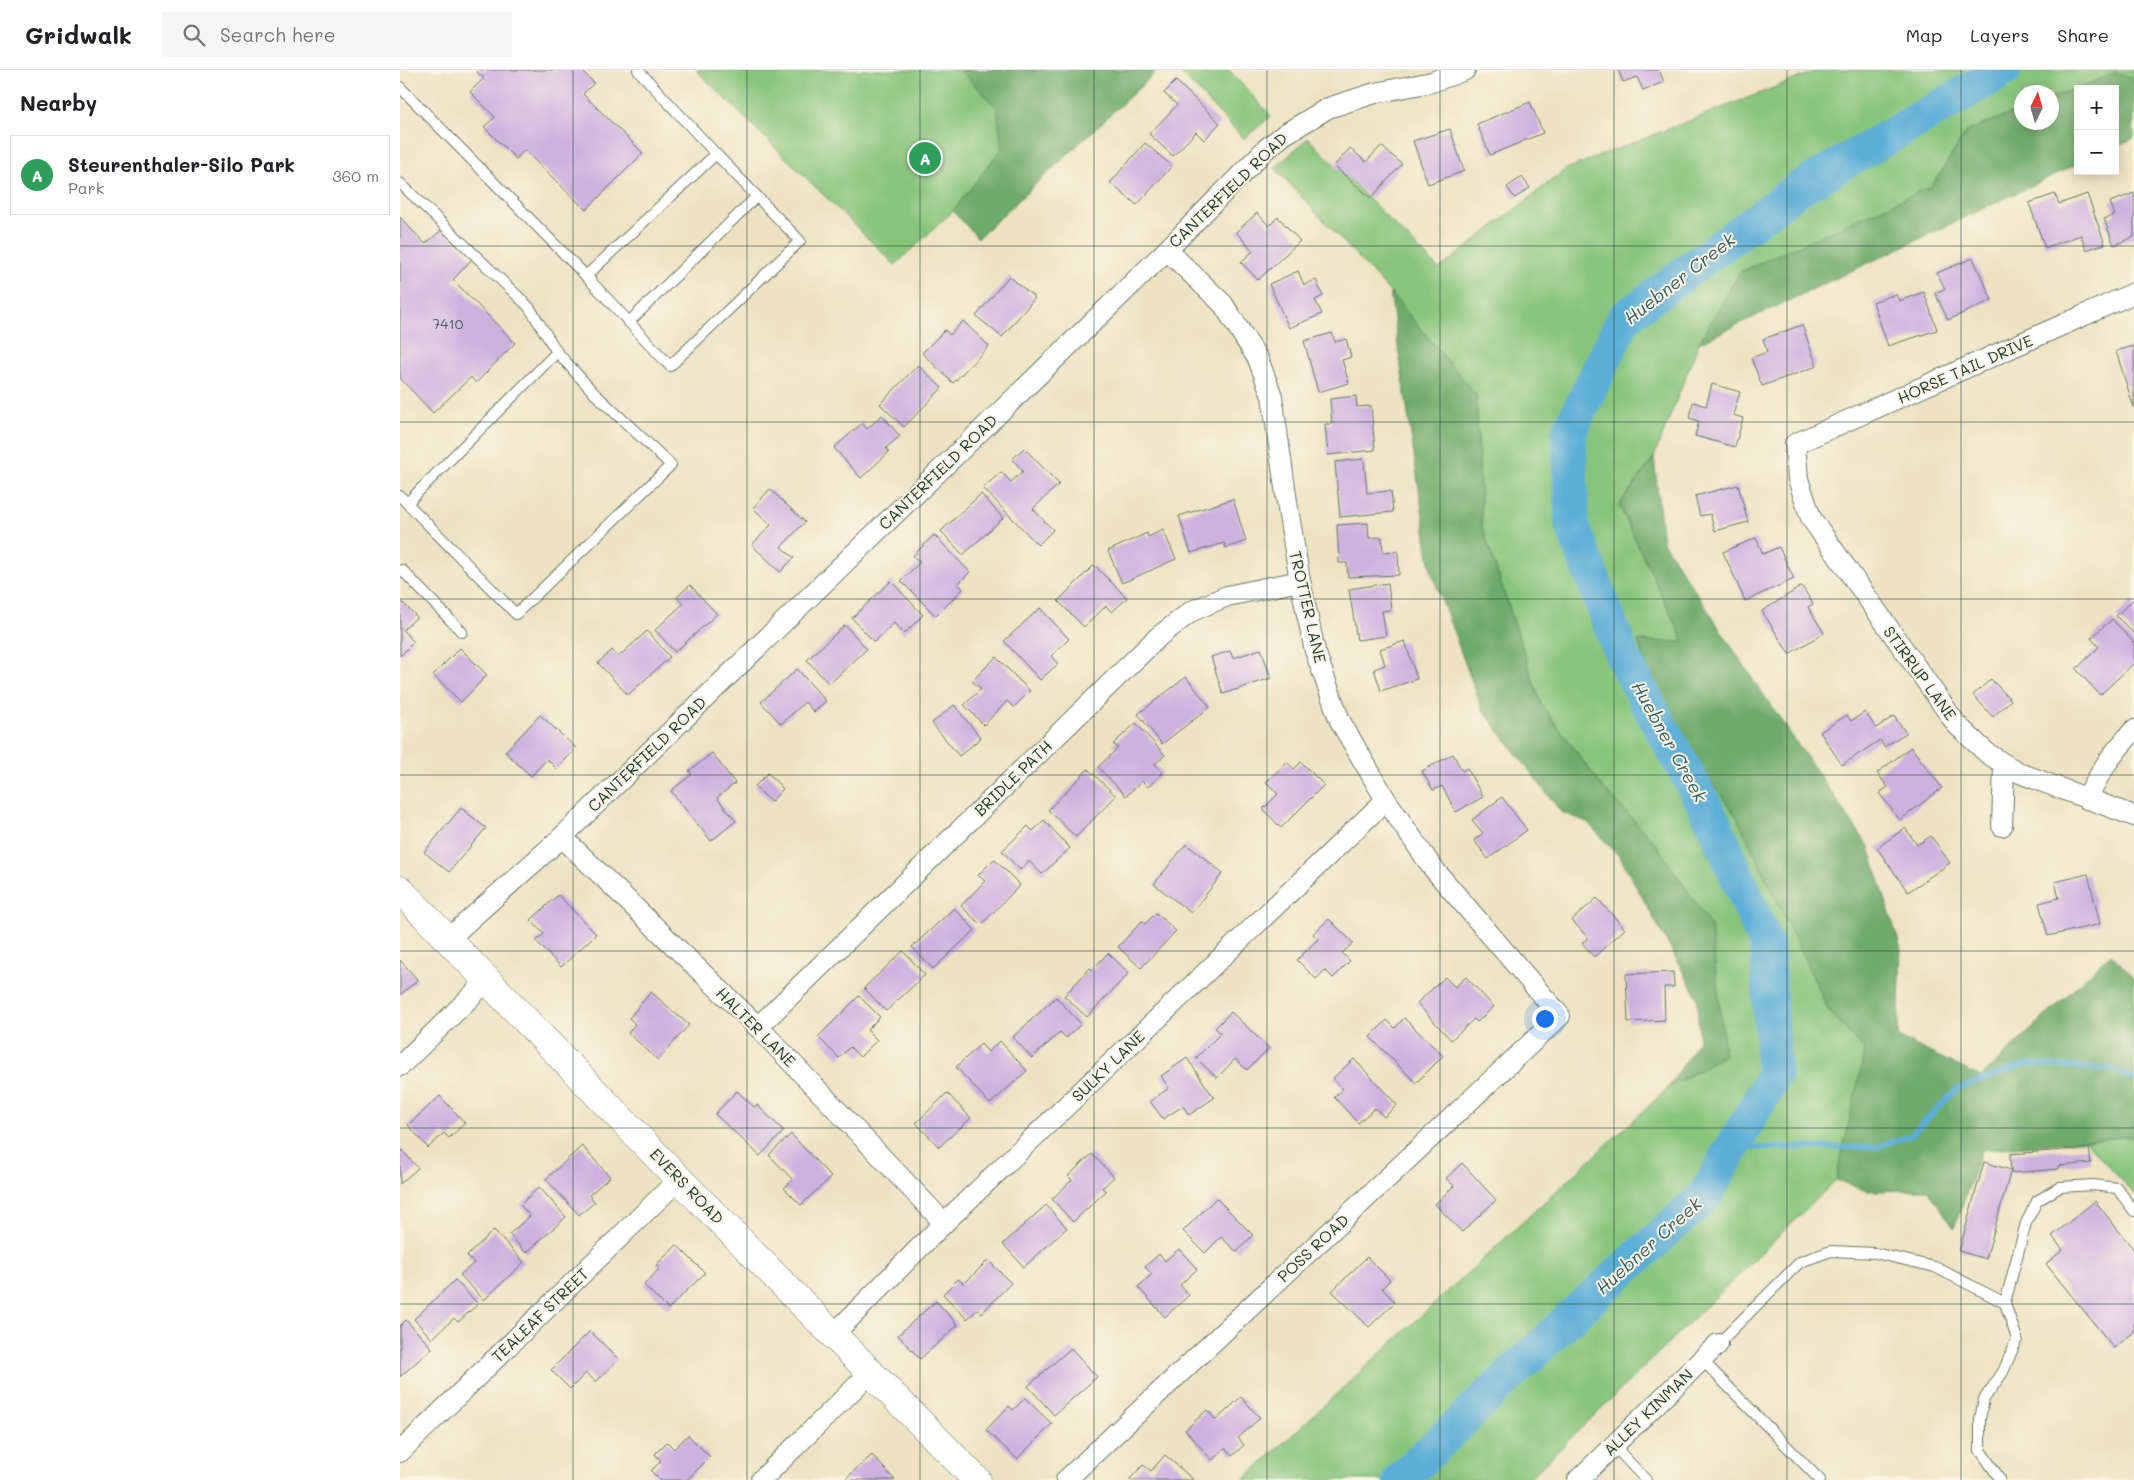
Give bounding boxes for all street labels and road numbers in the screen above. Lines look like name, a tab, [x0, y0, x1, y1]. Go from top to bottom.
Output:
street label: CANTERFIELD ROAD	[1164, 127, 1292, 252]
street label: HORSE TAIL DRIVE	[1894, 329, 2036, 408]
street label: CANTERFIELD ROAD	[874, 409, 1002, 534]
street label: TROTTER LANE	[1285, 549, 1332, 665]
street label: STIRRUP LANE	[1879, 621, 1962, 724]
street label: CANTERFIELD ROAD	[583, 691, 711, 816]
street label: BRIDLE PATH	[969, 735, 1056, 820]
street label: HALTER LANE	[712, 982, 801, 1071]
street label: SULKY LANE	[1067, 1025, 1149, 1106]
street label: EVERS ROAD	[646, 1143, 729, 1228]
street label: POSS ROAD	[1272, 1209, 1353, 1286]
street label: TEALEAF STREET	[487, 1263, 593, 1366]
street label: ALLEY KINMAN	[1598, 1364, 1697, 1460]

